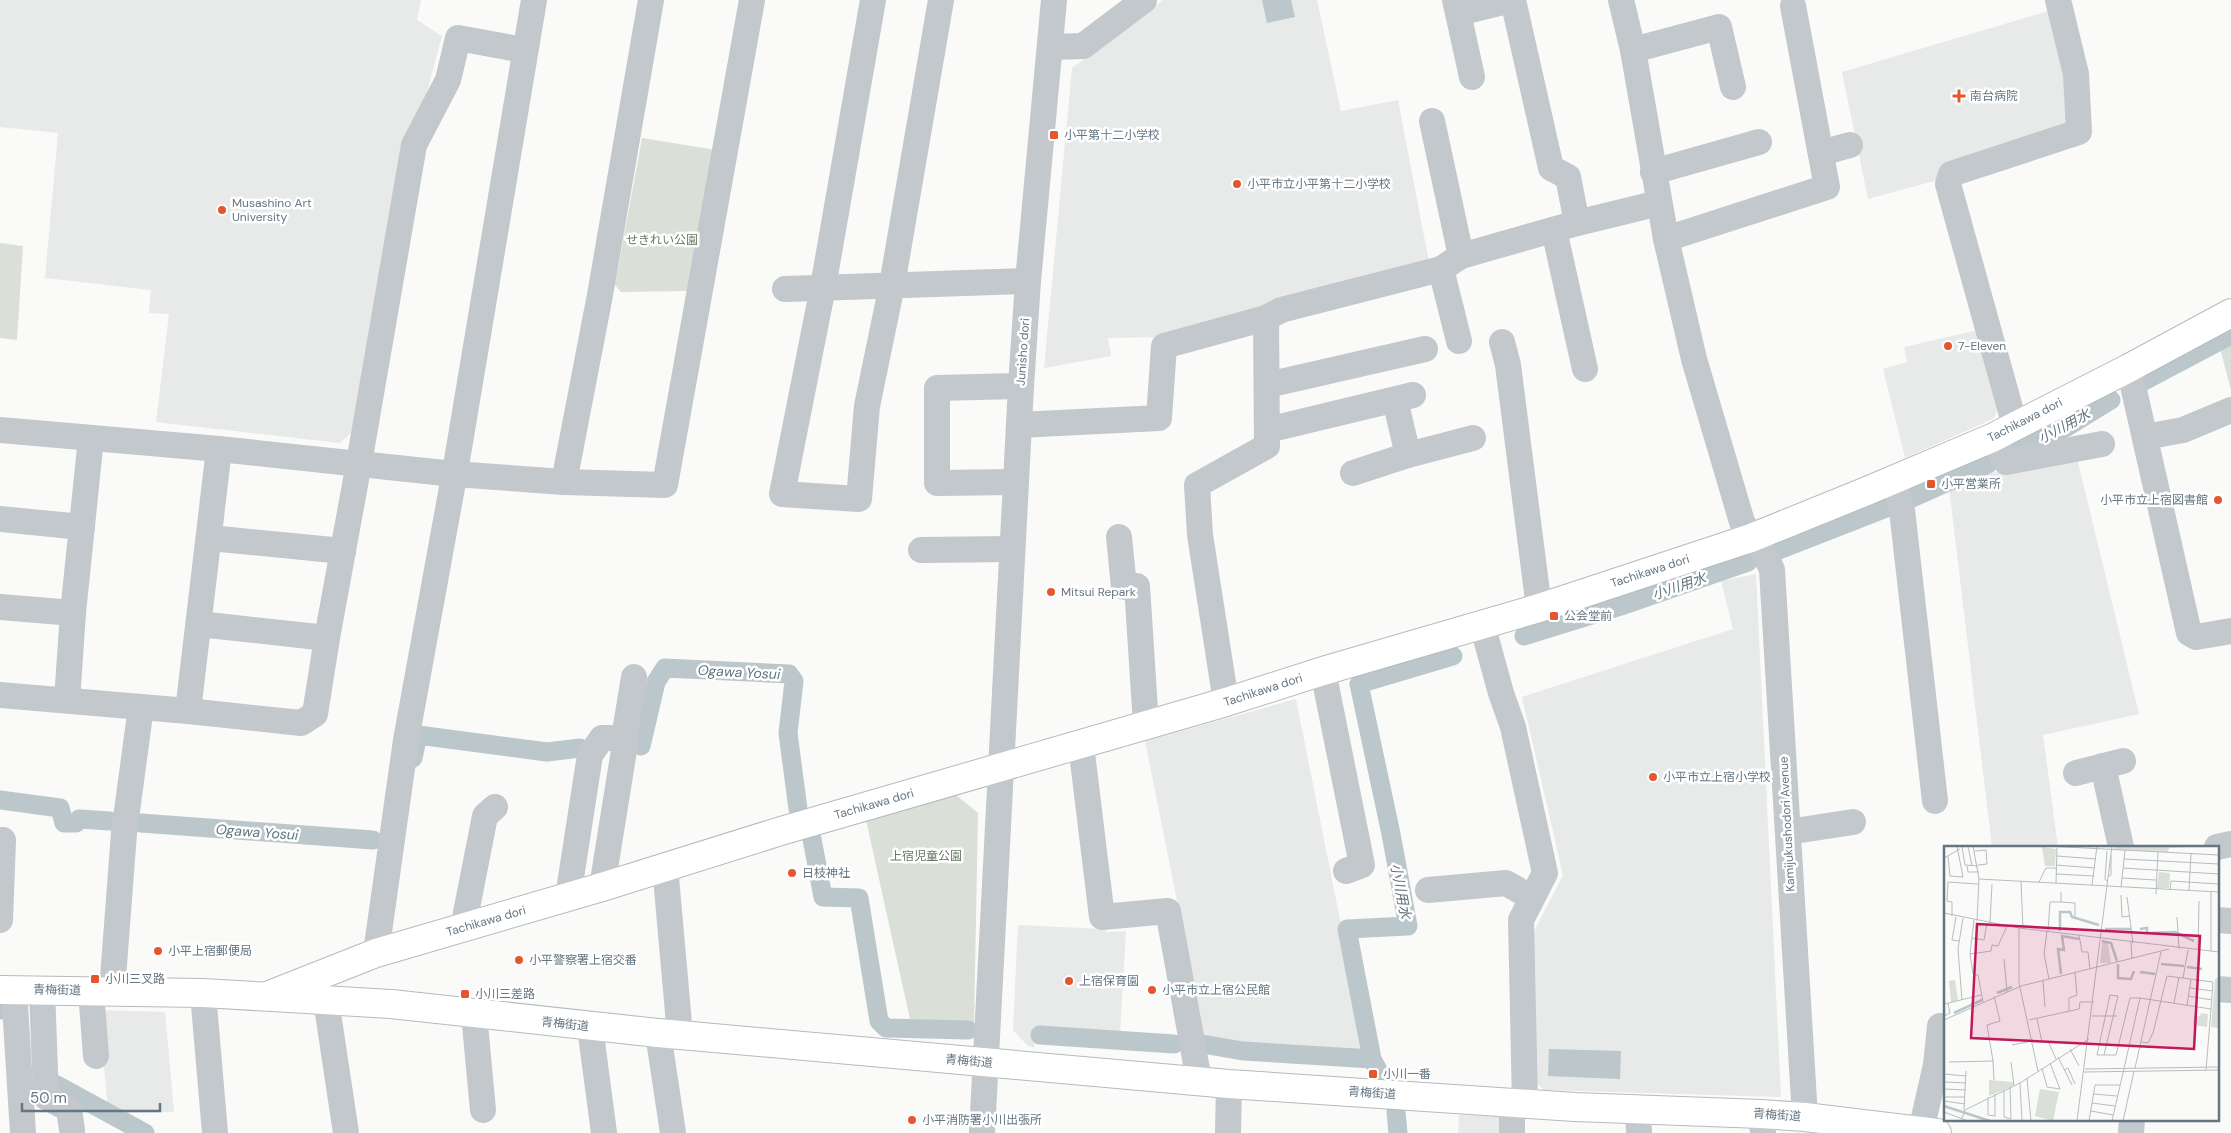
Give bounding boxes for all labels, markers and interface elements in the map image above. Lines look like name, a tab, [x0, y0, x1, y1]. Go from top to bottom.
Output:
place label: 南台病院	[1970, 88, 2018, 104]
marker: 南台病院	[1952, 89, 1966, 103]
place label: 小平第十二小学校	[1064, 127, 1160, 143]
marker: 小平第十二小学校	[1048, 129, 1060, 141]
place label: 小平市立小平第十二小学校	[1247, 176, 1391, 192]
marker: 小平市立小平第十二小学校	[1231, 178, 1243, 190]
place label: Musashino Art University	[232, 195, 312, 225]
marker: Musashino Art University	[216, 204, 228, 216]
park label: せきれい公園	[626, 232, 698, 248]
street label: Junisho dori	[1013, 317, 1033, 386]
place label: 7-Eleven	[1958, 338, 2006, 354]
marker: 7-Eleven	[1942, 340, 1954, 352]
street label: Tachikawa dori	[1985, 394, 2065, 446]
water label: 小川用水	[2035, 404, 2095, 447]
place label: 小平営業所	[1941, 476, 2001, 492]
marker: 小平営業所	[1925, 478, 1937, 490]
place label: 小平市立上宿図書館	[2100, 492, 2208, 508]
marker: 小平市立上宿図書館	[2212, 494, 2224, 506]
street label: Tachikawa dori	[1609, 551, 1692, 591]
water label: 小川用水	[1650, 568, 1710, 604]
place label: Mitsui Repark	[1061, 584, 1136, 600]
marker: Mitsui Repark	[1045, 586, 1057, 598]
place label: 公会堂前	[1564, 608, 1612, 624]
marker: 公会堂前	[1548, 610, 1560, 622]
water label: Ogawa Yosui	[697, 661, 781, 683]
street label: Tachikawa dori	[1222, 670, 1305, 710]
street label: Kamijukushodori Avenue	[1775, 756, 1799, 892]
place label: 小平市立上宿小学校	[1663, 769, 1771, 785]
marker: 小平市立上宿小学校	[1647, 771, 1659, 783]
street label: Tachikawa dori	[832, 785, 916, 823]
water label: Ogawa Yosui	[215, 820, 299, 844]
inset map	[1944, 846, 2218, 1120]
park label: 上宿児童公園	[890, 848, 962, 864]
water label: 小川用水	[1387, 862, 1416, 922]
place label: 日枝神社	[802, 865, 850, 881]
marker: 日枝神社	[786, 867, 798, 879]
street label: Tachikawa dori	[444, 902, 528, 940]
place label: 小平上宿郵便局	[168, 943, 252, 959]
marker: 小平上宿郵便局	[152, 945, 164, 957]
place label: 小平警察署上宿交番	[529, 952, 637, 968]
marker: 小平警察署上宿交番	[513, 954, 525, 966]
place label: 小川三叉路	[105, 971, 165, 987]
marker: 小川三叉路	[89, 973, 101, 985]
place label: 上宿保育園	[1079, 973, 1139, 989]
marker: 上宿保育園	[1063, 975, 1075, 987]
street label: 青梅街道	[33, 982, 81, 998]
place label: 小平市立上宿公民館	[1162, 982, 1270, 998]
marker: 小平市立上宿公民館	[1146, 984, 1158, 996]
place label: 小川三差路	[475, 986, 535, 1002]
marker: 小川三差路	[459, 988, 471, 1000]
street label: 青梅街道	[540, 1014, 590, 1034]
street label: 青梅街道	[944, 1051, 994, 1071]
place label: 小川一番	[1383, 1066, 1431, 1082]
marker: 小川一番	[1367, 1068, 1379, 1080]
scale bar	[22, 1080, 160, 1112]
street label: 青梅街道	[1347, 1083, 1397, 1103]
text: 50 m	[30, 1088, 67, 1108]
street label: 青梅街道	[1752, 1105, 1802, 1125]
place label: 小平消防署小川出張所	[922, 1112, 1042, 1128]
marker: 小平消防署小川出張所	[906, 1114, 918, 1126]

